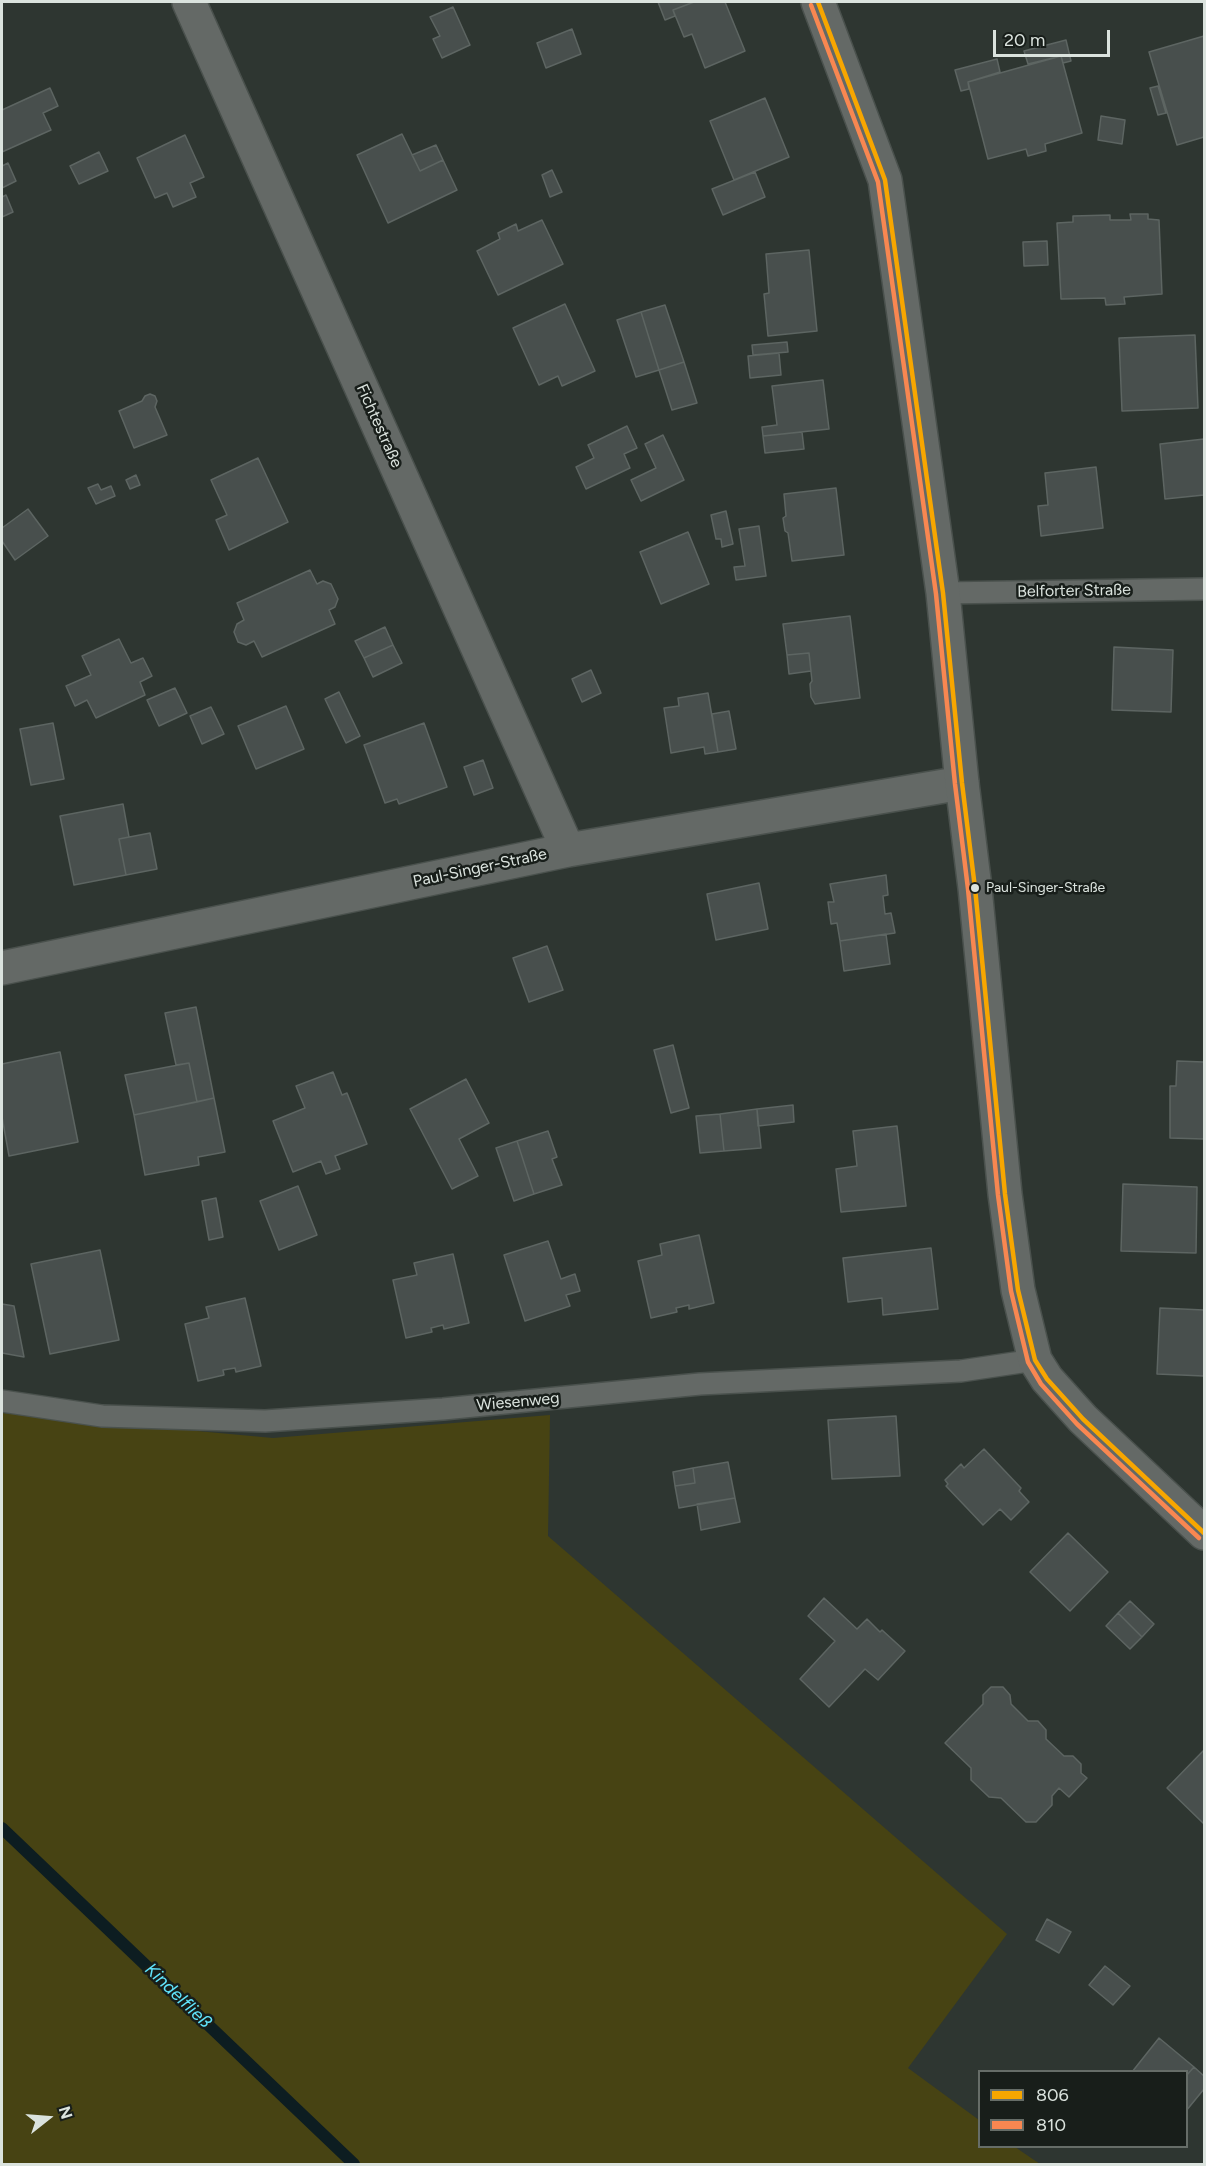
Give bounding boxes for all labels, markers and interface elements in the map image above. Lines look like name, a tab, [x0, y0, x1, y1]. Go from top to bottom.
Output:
scale bar	[996, 18, 1113, 56]
text: 20 m	[1004, 29, 1045, 51]
street label: Fichtestraße	[352, 381, 406, 471]
street label: Belforter Straße	[1017, 580, 1131, 602]
street label: Paul-Singer-Straße	[411, 844, 549, 892]
place label: Paul-Singer-Straße	[986, 880, 1105, 896]
marker: Paul-Singer-Straße	[969, 882, 981, 894]
street label: Wiesenweg	[476, 1389, 560, 1415]
water label: Kindelfließ	[140, 1959, 216, 2033]
legend	[978, 2070, 1188, 2148]
text: 806	[1036, 2084, 1069, 2106]
north arrow	[18, 2088, 78, 2148]
text: N	[55, 2104, 77, 2121]
text: 810	[1036, 2114, 1066, 2136]

